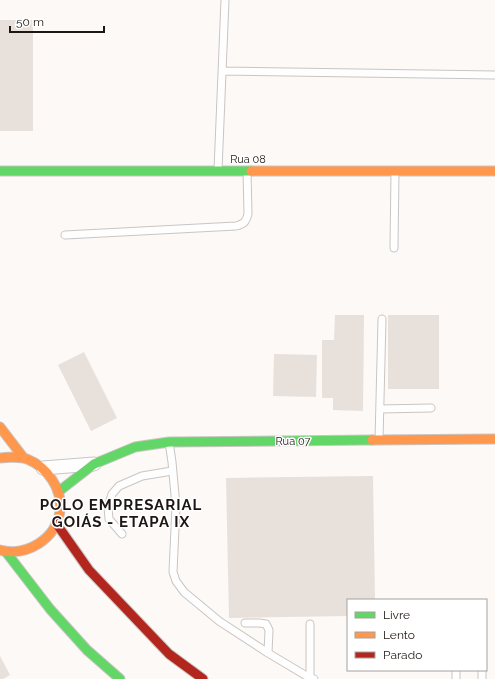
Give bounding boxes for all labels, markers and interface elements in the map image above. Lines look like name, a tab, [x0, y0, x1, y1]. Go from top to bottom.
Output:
scale bar	[10, 8, 104, 34]
text: 50 m	[16, 15, 44, 29]
street label: Rua 08	[230, 153, 266, 166]
street label: Rua 07	[276, 435, 311, 448]
district label: POLO EMPRESARIAL GOIÁS - ETAPA IX	[40, 496, 202, 531]
legend	[347, 599, 487, 671]
text: Livre	[383, 608, 410, 622]
text: Lento	[383, 628, 415, 642]
text: Parado	[383, 648, 422, 662]

